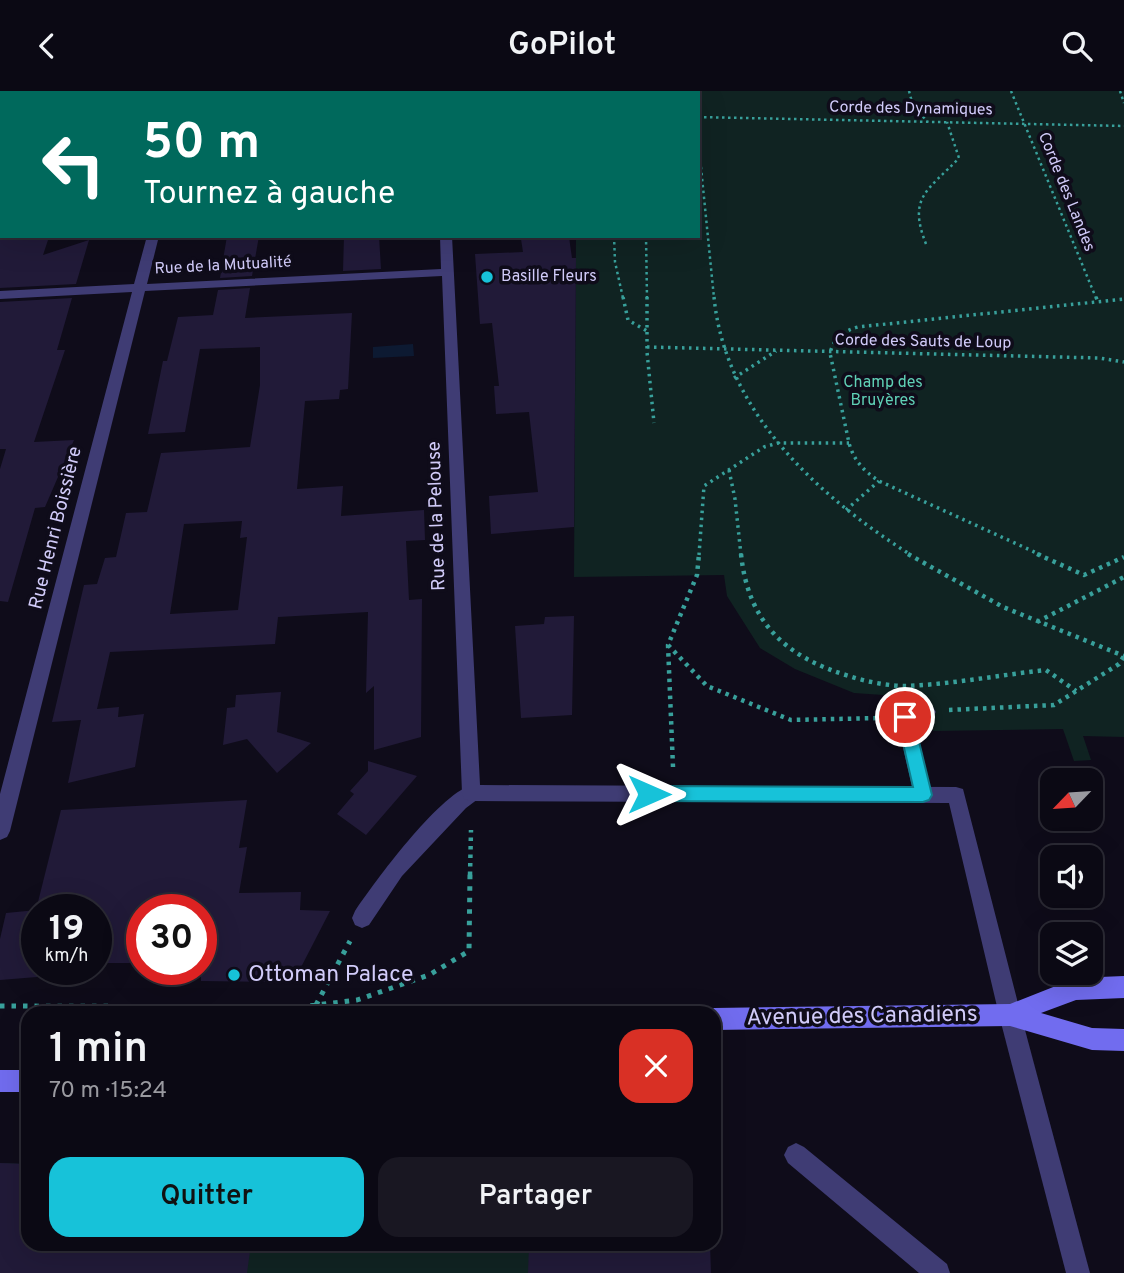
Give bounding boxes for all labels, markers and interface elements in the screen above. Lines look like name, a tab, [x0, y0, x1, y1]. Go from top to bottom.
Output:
text: GoPilot	[508, 26, 616, 66]
icon: back	[28, 27, 66, 65]
icon: search	[1058, 27, 1096, 65]
street label: Corde des Dynamiques	[829, 98, 993, 120]
text: 50 m	[143, 114, 260, 176]
icon: left	[28, 119, 119, 210]
street label: Corde des Landes	[1033, 129, 1099, 255]
text: Tournez à gauche	[143, 175, 395, 215]
street label: Rue de la Mutualité	[154, 252, 292, 280]
place label: Basille Fleurs	[501, 267, 597, 287]
marker: Basille Fleurs	[479, 269, 495, 285]
street label: Corde des Sauts de Loup	[834, 330, 1012, 354]
park label: Champ des Bruyères	[843, 373, 923, 411]
street label: Rue de la Pelouse	[422, 441, 452, 591]
street label: Rue Henri Boissière	[24, 444, 88, 612]
pin	[875, 687, 935, 747]
icon: arrive	[886, 698, 924, 736]
position arrow	[612, 757, 686, 831]
north arrow	[1040, 768, 1102, 831]
map controls	[1040, 768, 1103, 985]
button: sound	[1040, 845, 1103, 908]
speed limit sign: 30	[126, 894, 217, 985]
text: 19	[49, 908, 84, 952]
button: layers	[1040, 922, 1103, 985]
text: km/h	[45, 945, 88, 968]
place label: Ottoman Palace	[248, 961, 413, 990]
marker: Ottoman Palace	[226, 967, 242, 983]
street label: Avenue des Canadiens	[746, 1000, 978, 1034]
text: 1 min	[49, 1024, 148, 1077]
button: close	[619, 1029, 693, 1103]
text: 70 m · 15:24	[49, 1077, 167, 1106]
button: Quitter	[49, 1157, 364, 1237]
button: Partager	[378, 1157, 693, 1237]

